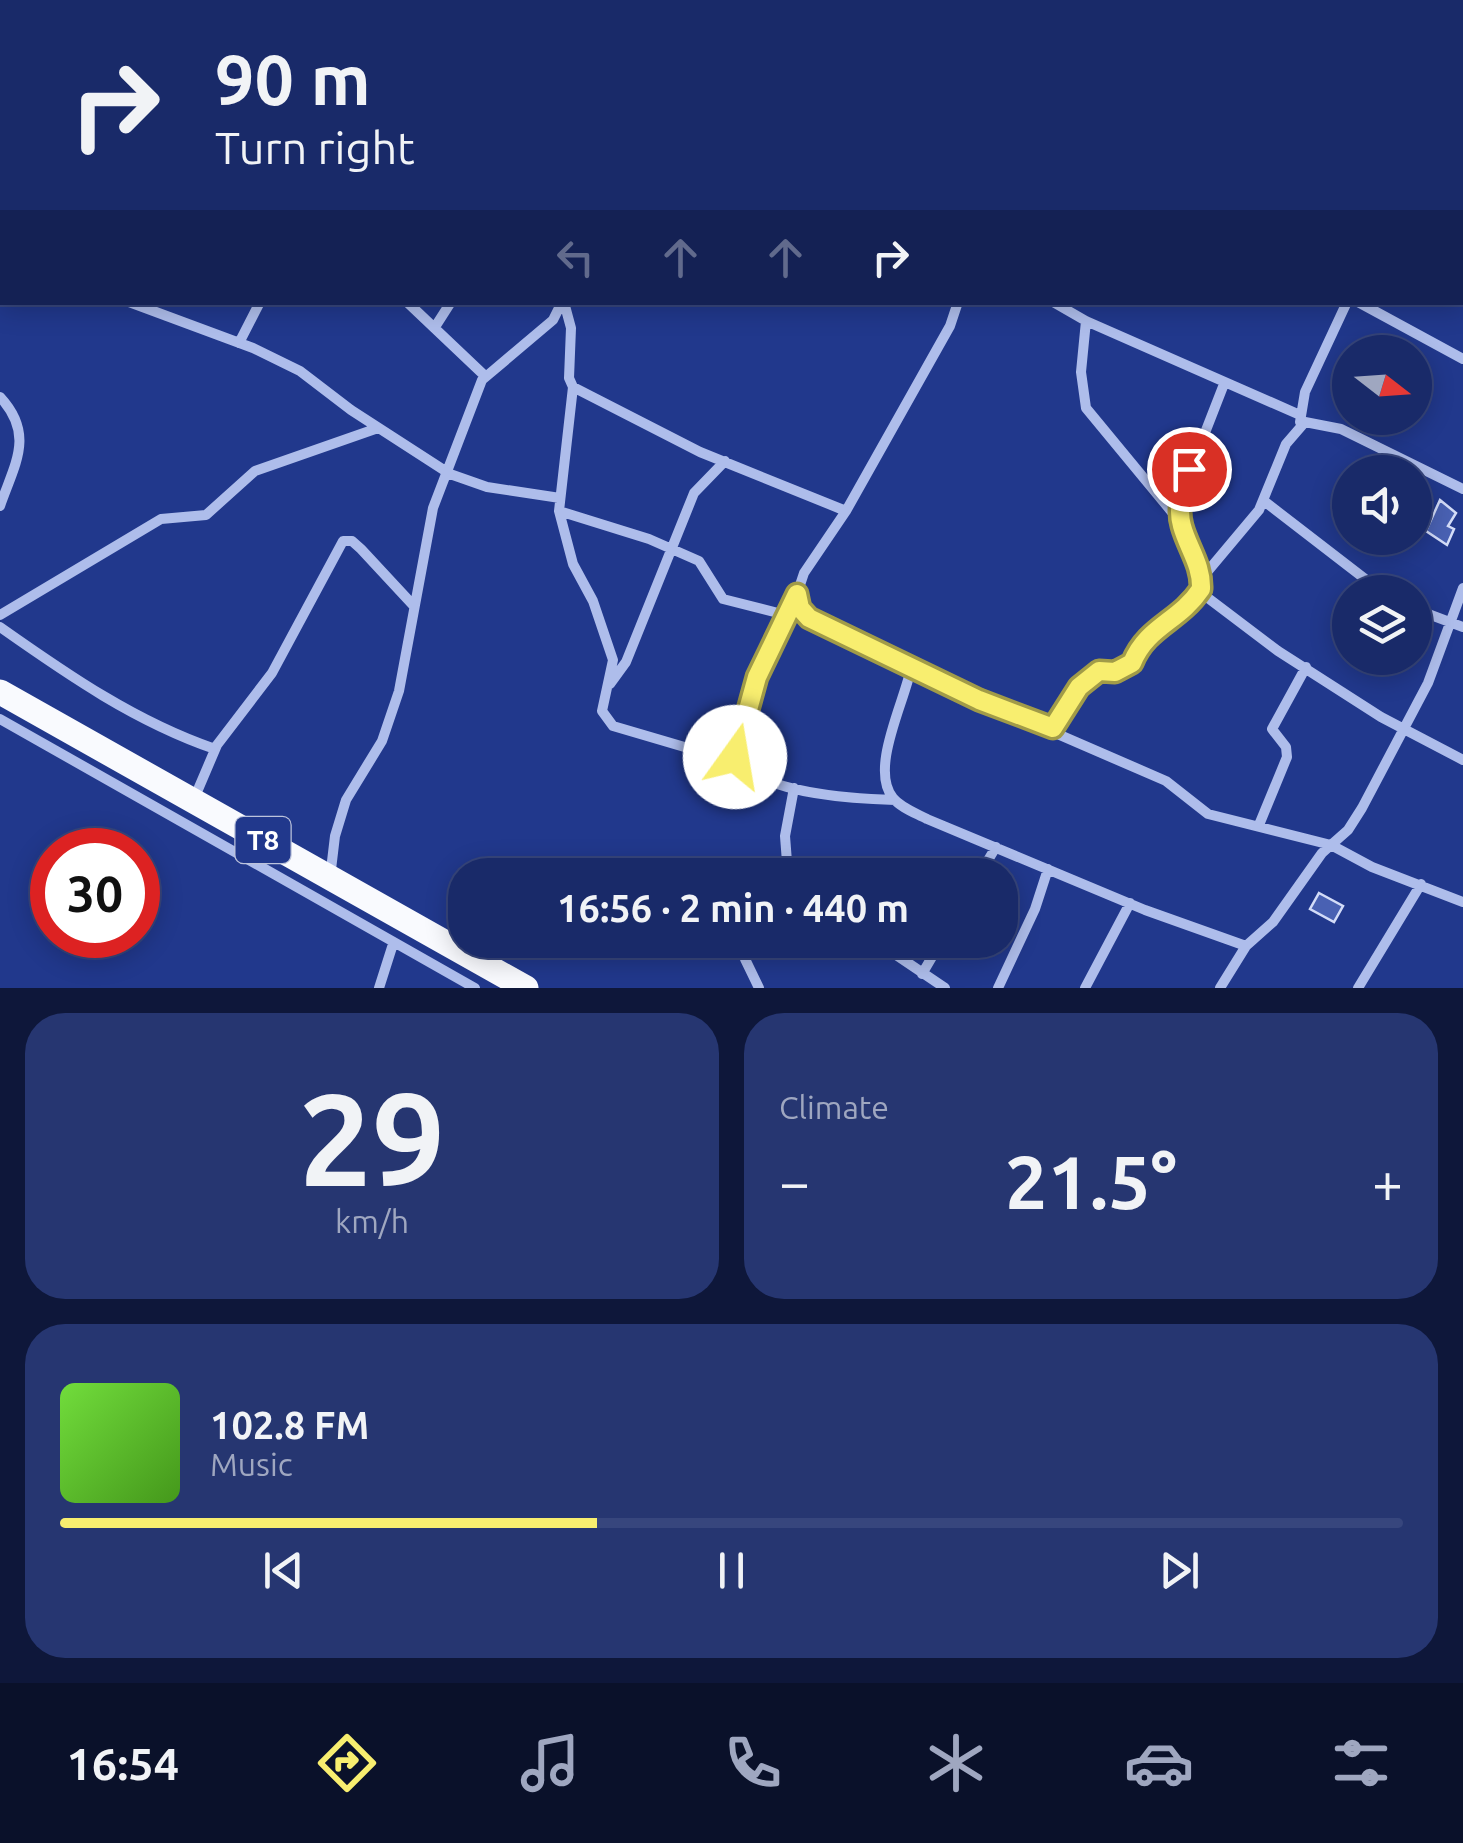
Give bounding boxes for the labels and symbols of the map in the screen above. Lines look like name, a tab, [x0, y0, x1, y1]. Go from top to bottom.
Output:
north arrow	[1332, 335, 1432, 435]
pin	[1147, 427, 1232, 512]
position arrow	[683, 705, 787, 809]
road number: T8	[236, 817, 290, 863]
speed limit sign: 30	[30, 828, 160, 958]

